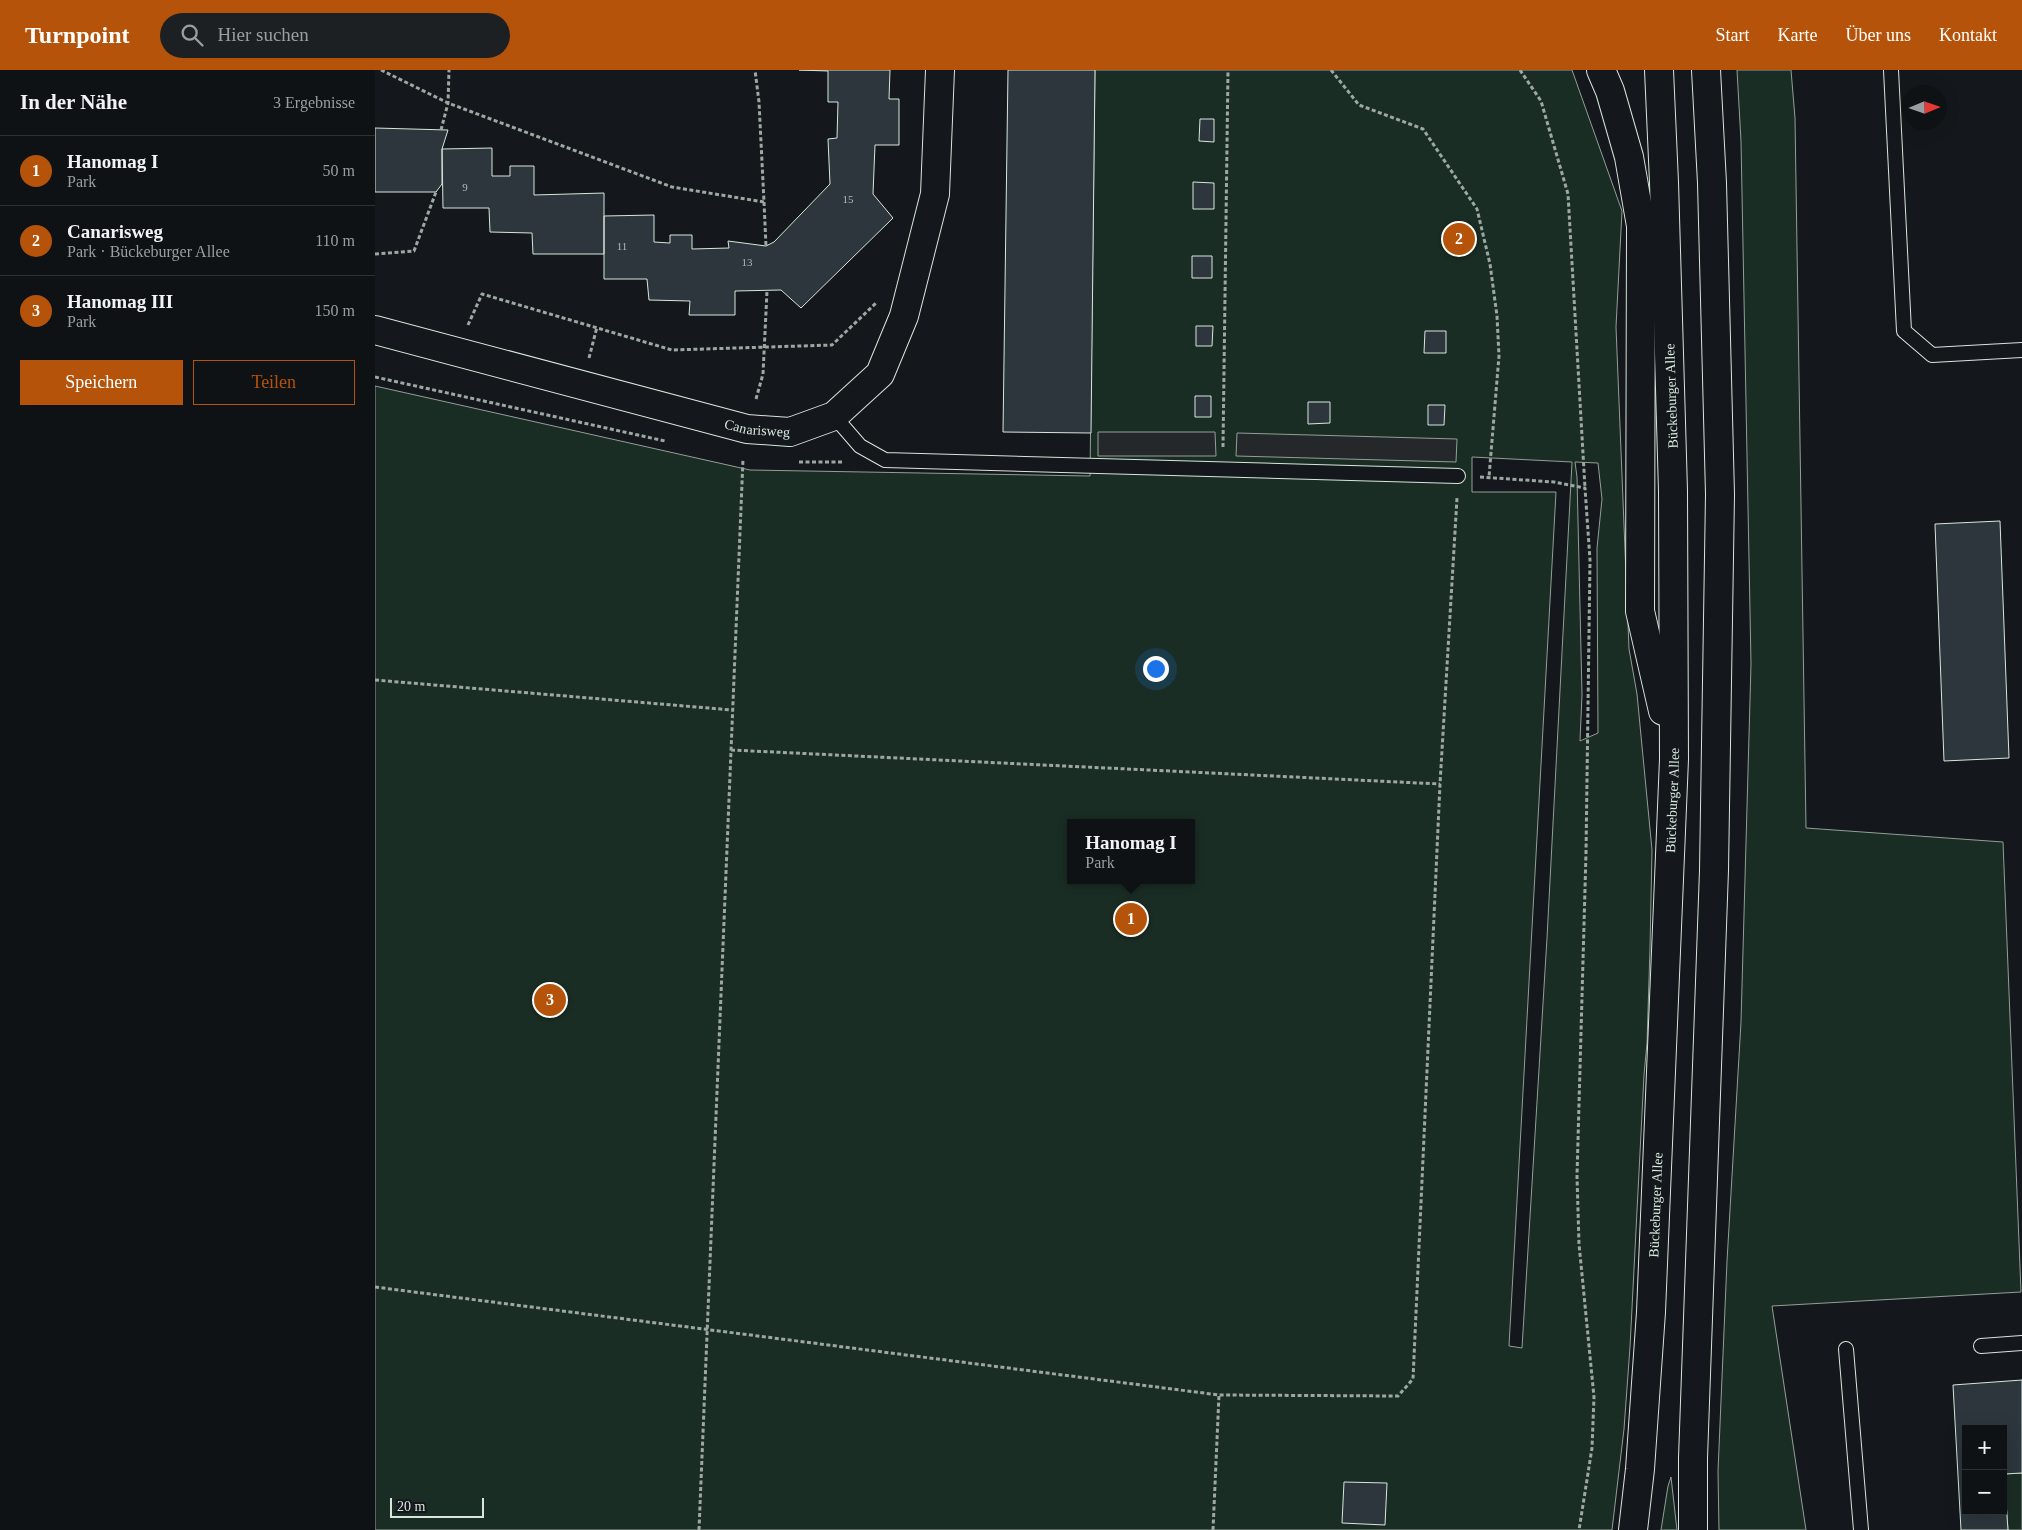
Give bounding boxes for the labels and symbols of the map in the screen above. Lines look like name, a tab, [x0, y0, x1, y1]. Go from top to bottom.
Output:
north arrow	[1902, 85, 1947, 130]
house number: 9	[462, 181, 468, 193]
house number: 15	[843, 193, 854, 205]
pin: 2	[1443, 220, 1475, 258]
house number: 11	[617, 240, 627, 252]
house number: 13	[742, 256, 753, 268]
street label: Bückeburger Allee	[1662, 343, 1681, 449]
street label: Canarisweg	[723, 416, 791, 440]
your location	[1143, 656, 1169, 682]
street label: Bückeburger Allee	[1663, 748, 1682, 853]
pin: 1	[1115, 900, 1147, 938]
pin: 3	[534, 981, 566, 1019]
street label: Bückeburger Allee	[1646, 1152, 1666, 1258]
scale bar	[390, 1495, 484, 1518]

